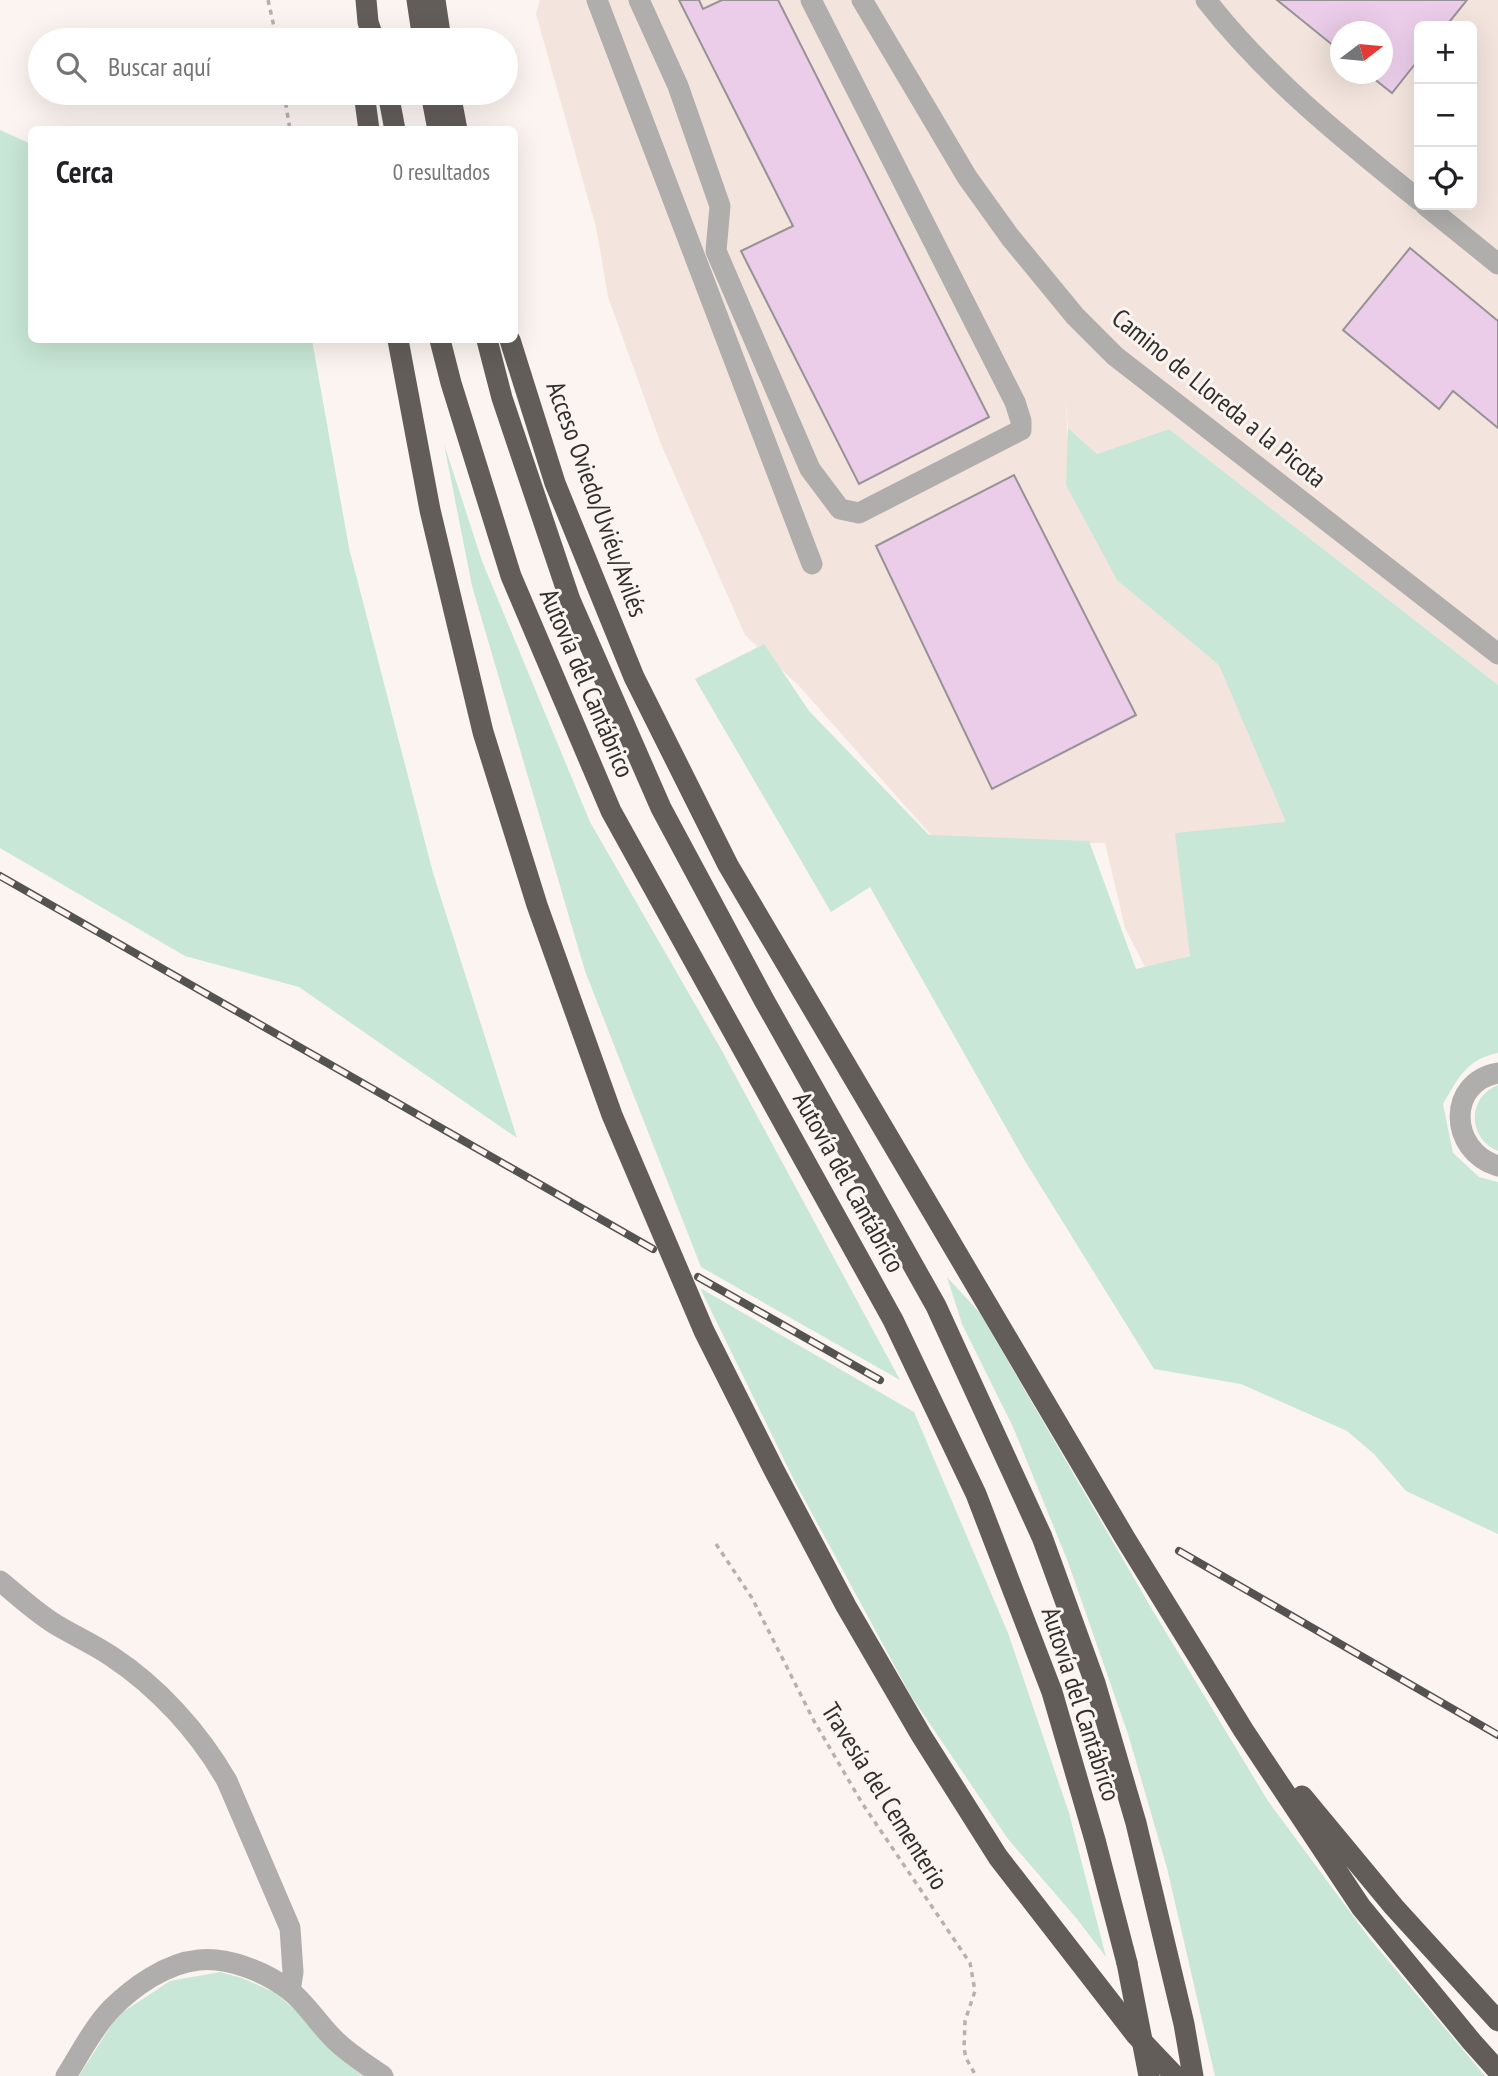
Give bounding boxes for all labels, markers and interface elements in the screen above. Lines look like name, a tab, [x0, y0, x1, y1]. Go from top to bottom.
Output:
north arrow	[1330, 21, 1393, 84]
map controls	[1414, 21, 1477, 210]
button: +	[1414, 21, 1477, 84]
search box	[28, 28, 518, 105]
icon: search	[52, 48, 90, 86]
text: Buscar aquí	[108, 50, 211, 83]
button: −	[1414, 84, 1477, 147]
button: locate	[1414, 147, 1477, 210]
text: Cerca	[56, 152, 113, 191]
text: 0 resultados	[393, 157, 490, 186]
street label: Camino de Lloreda a la Picota	[1106, 301, 1333, 494]
street label: Acceso Oviedo/Uviéu/Avilés	[540, 377, 655, 621]
street label: Autovía del Cantábrico	[533, 584, 642, 782]
street label: Autovía del Cantábrico	[786, 1086, 913, 1278]
street label: Autovía del Cantábrico	[1035, 1603, 1128, 1805]
street label: Travesía del Cementerio	[815, 1696, 956, 1895]

